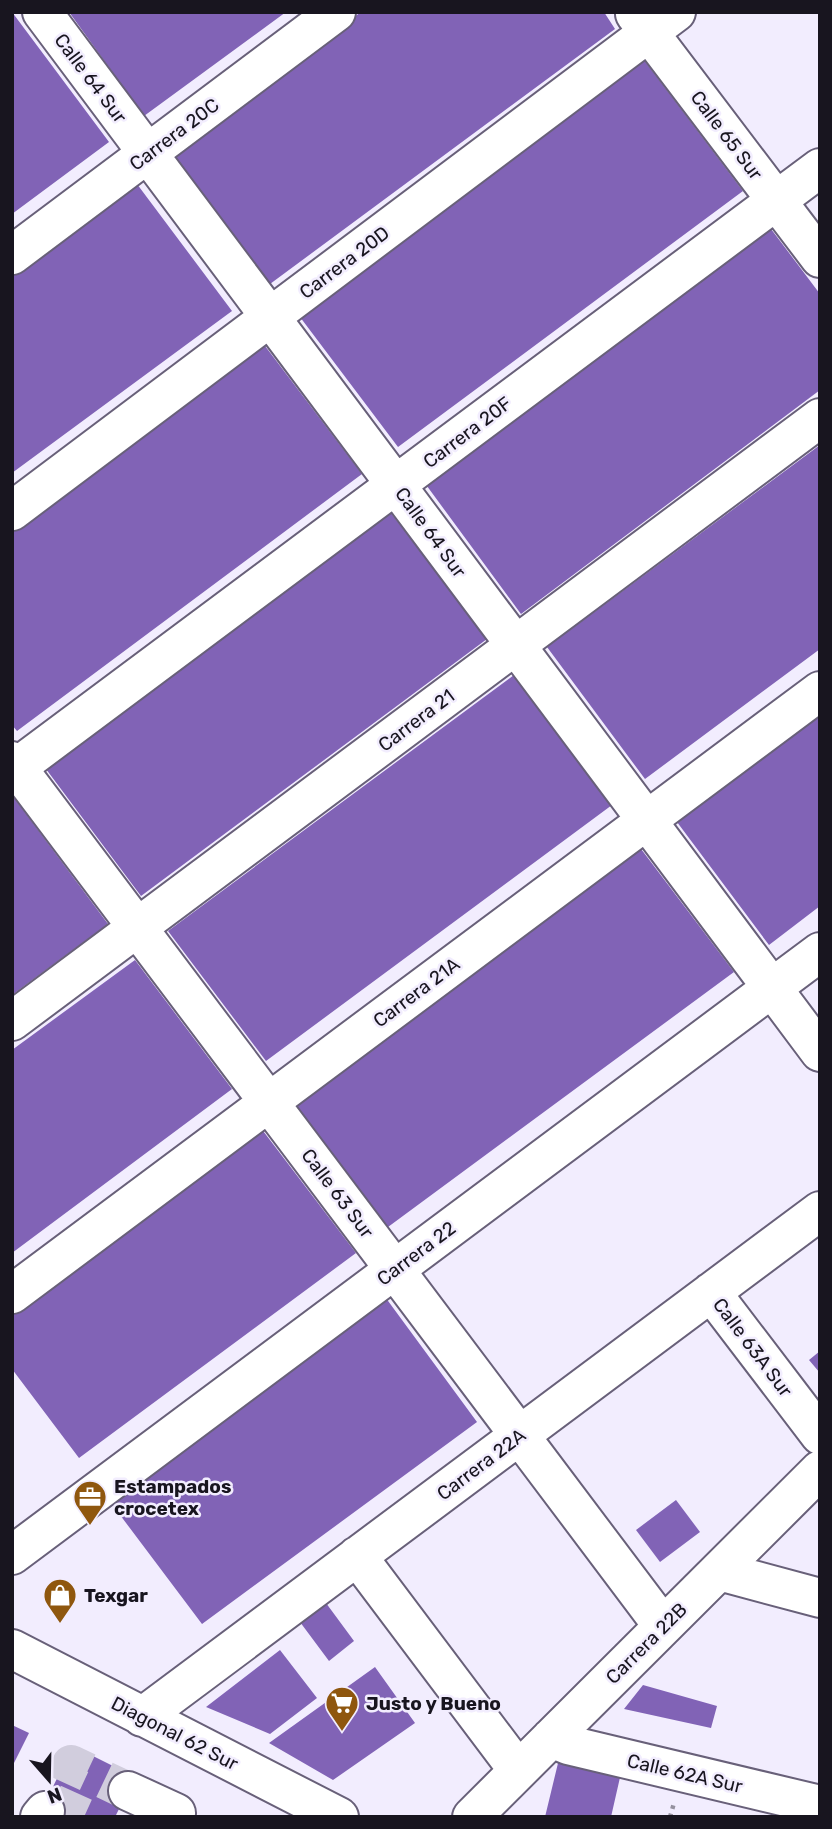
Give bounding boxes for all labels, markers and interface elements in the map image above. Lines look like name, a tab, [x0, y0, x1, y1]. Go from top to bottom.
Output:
street label: Calle 64 Sur	[50, 29, 132, 128]
street label: Calle 65 Sur	[686, 86, 768, 185]
street label: Carrera 20C	[125, 93, 224, 176]
street label: Carrera 20D	[295, 221, 394, 304]
street label: Carrera 20F	[419, 392, 516, 473]
street label: Calle 64 Sur	[390, 483, 472, 583]
street label: Carrera 21	[374, 684, 459, 757]
street label: Carrera 21A	[369, 952, 464, 1032]
street label: Calle 63 Sur	[297, 1144, 379, 1243]
street label: Carrera 22	[372, 1216, 460, 1290]
street label: Calle 63A Sur	[708, 1293, 798, 1402]
street label: Carrera 22A	[432, 1423, 530, 1505]
place label: Estampados crocetex	[114, 1475, 231, 1520]
office icon: Estampados crocetex	[71, 1478, 109, 1527]
shop icon: Texgar	[41, 1576, 79, 1625]
place label: Texgar	[84, 1584, 148, 1607]
street label: Carrera 22B	[601, 1598, 692, 1689]
supermarket icon: Justo y Bueno	[323, 1684, 361, 1733]
street label: Diagonal 62 Sur	[107, 1692, 243, 1776]
place label: Justo y Bueno	[366, 1692, 501, 1715]
north arrow	[14, 1745, 84, 1815]
street label: Calle 62A Sur	[625, 1749, 746, 1798]
text: N	[44, 1782, 65, 1809]

